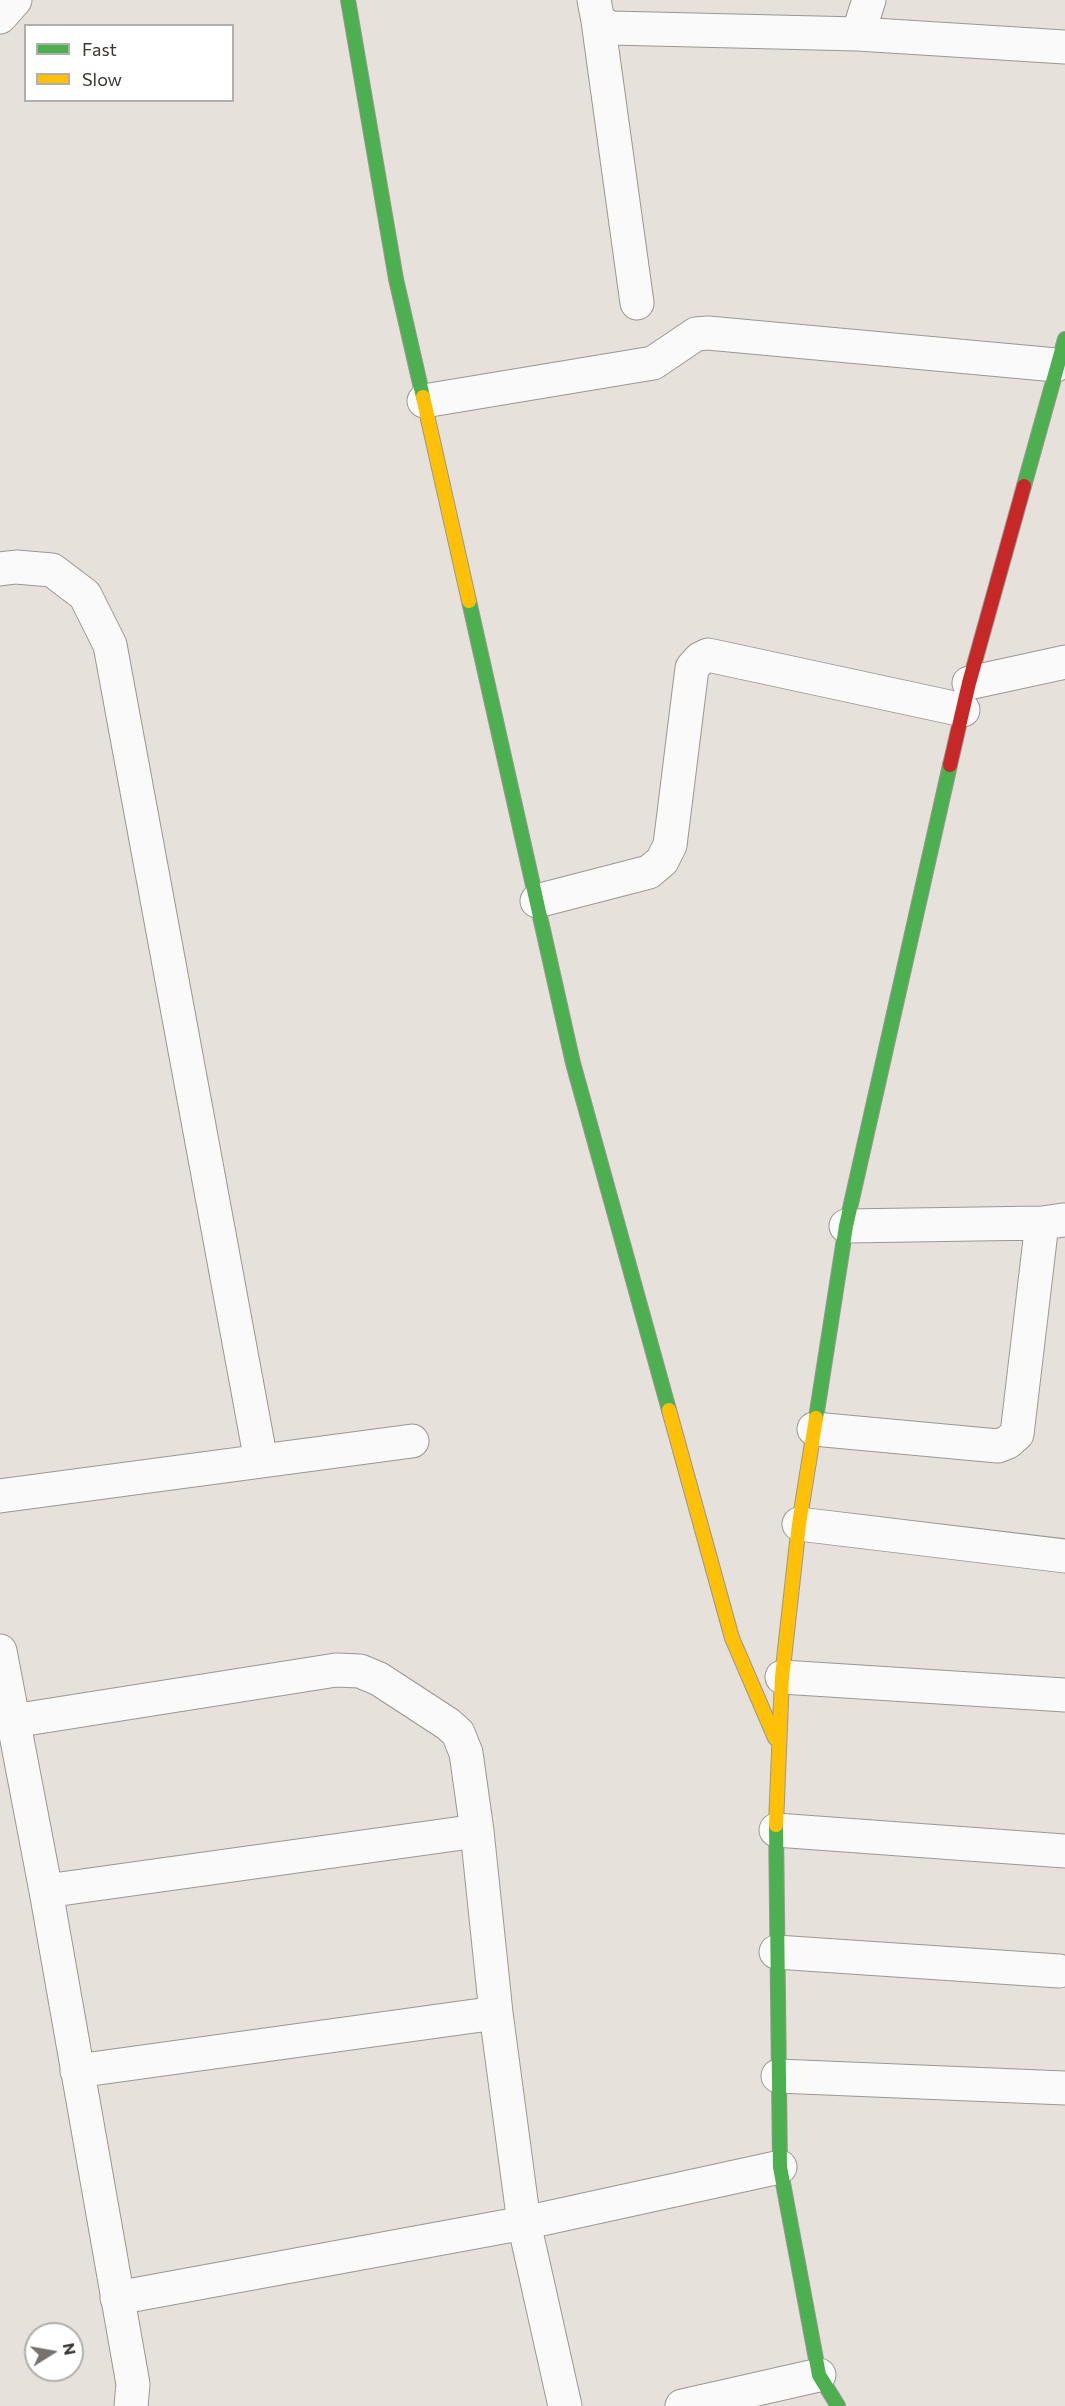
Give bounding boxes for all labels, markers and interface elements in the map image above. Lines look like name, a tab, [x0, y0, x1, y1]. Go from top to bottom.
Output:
legend	[24, 24, 234, 102]
text: Fast	[82, 38, 117, 60]
text: Slow	[82, 68, 122, 90]
north arrow	[24, 2322, 84, 2382]
text: N	[60, 2341, 81, 2357]

